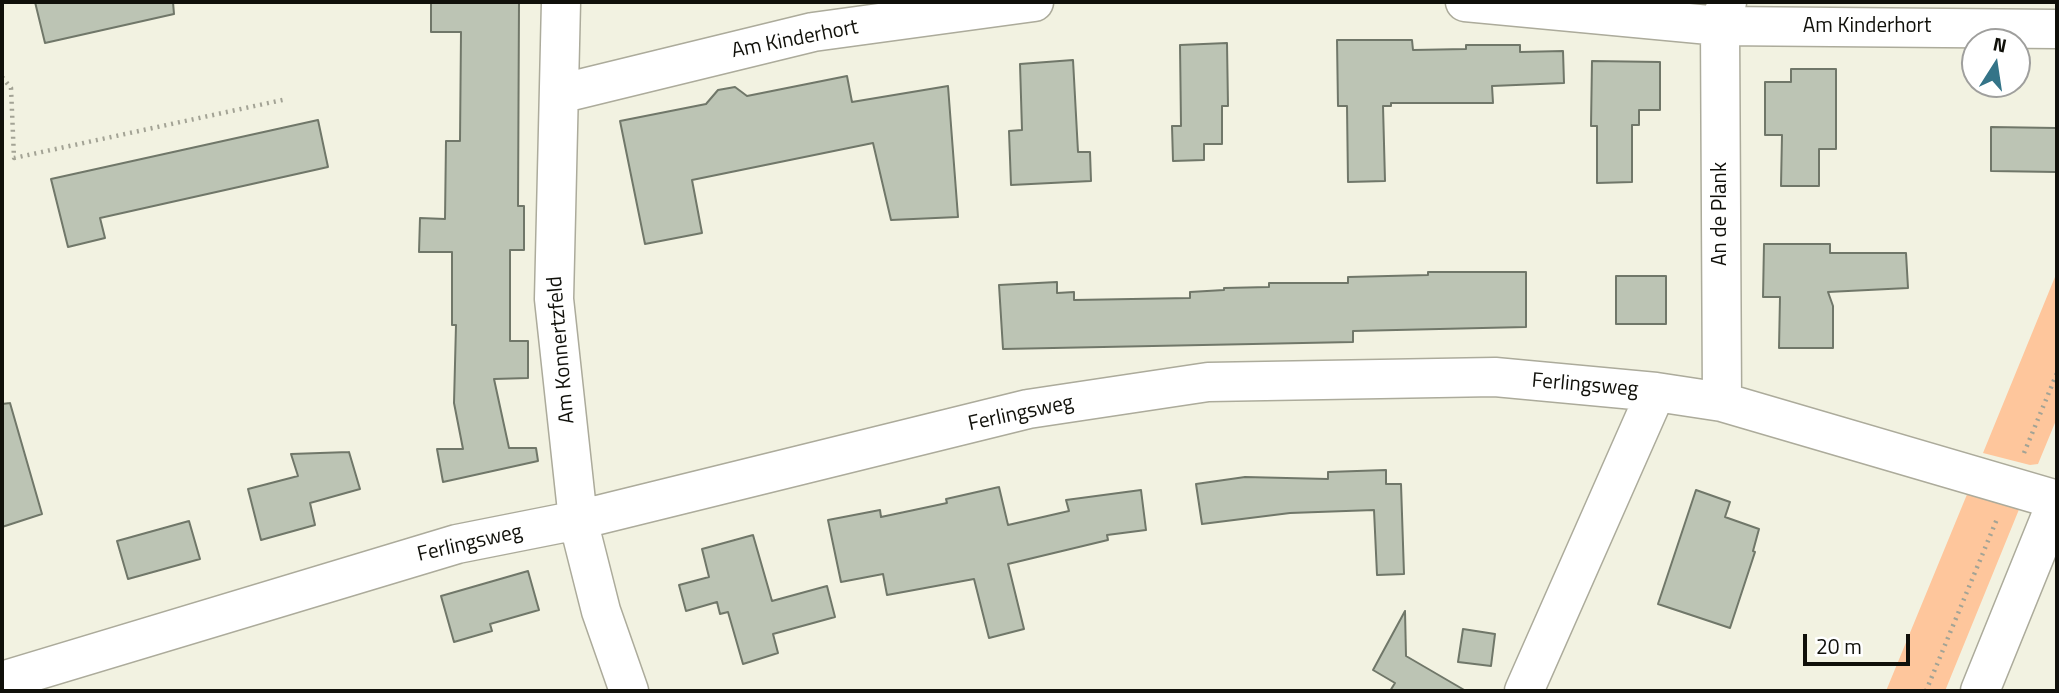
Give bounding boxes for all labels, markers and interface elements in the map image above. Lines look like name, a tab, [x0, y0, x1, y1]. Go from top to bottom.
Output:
street label: Am Kinderhort	[1803, 14, 1931, 40]
street label: Am Kinderhort	[730, 15, 860, 65]
north arrow	[1961, 28, 2031, 98]
text: N	[1991, 28, 2010, 59]
street label: An de Plank	[1708, 162, 1734, 266]
street label: Am Konnertzfeld	[543, 275, 581, 425]
street label: Ferlingsweg	[1531, 369, 1639, 403]
street label: Ferlingsweg	[966, 391, 1076, 437]
street label: Ferlingsweg	[415, 520, 525, 568]
scale bar	[1807, 620, 1914, 664]
text: 20 m	[1816, 630, 1862, 662]

